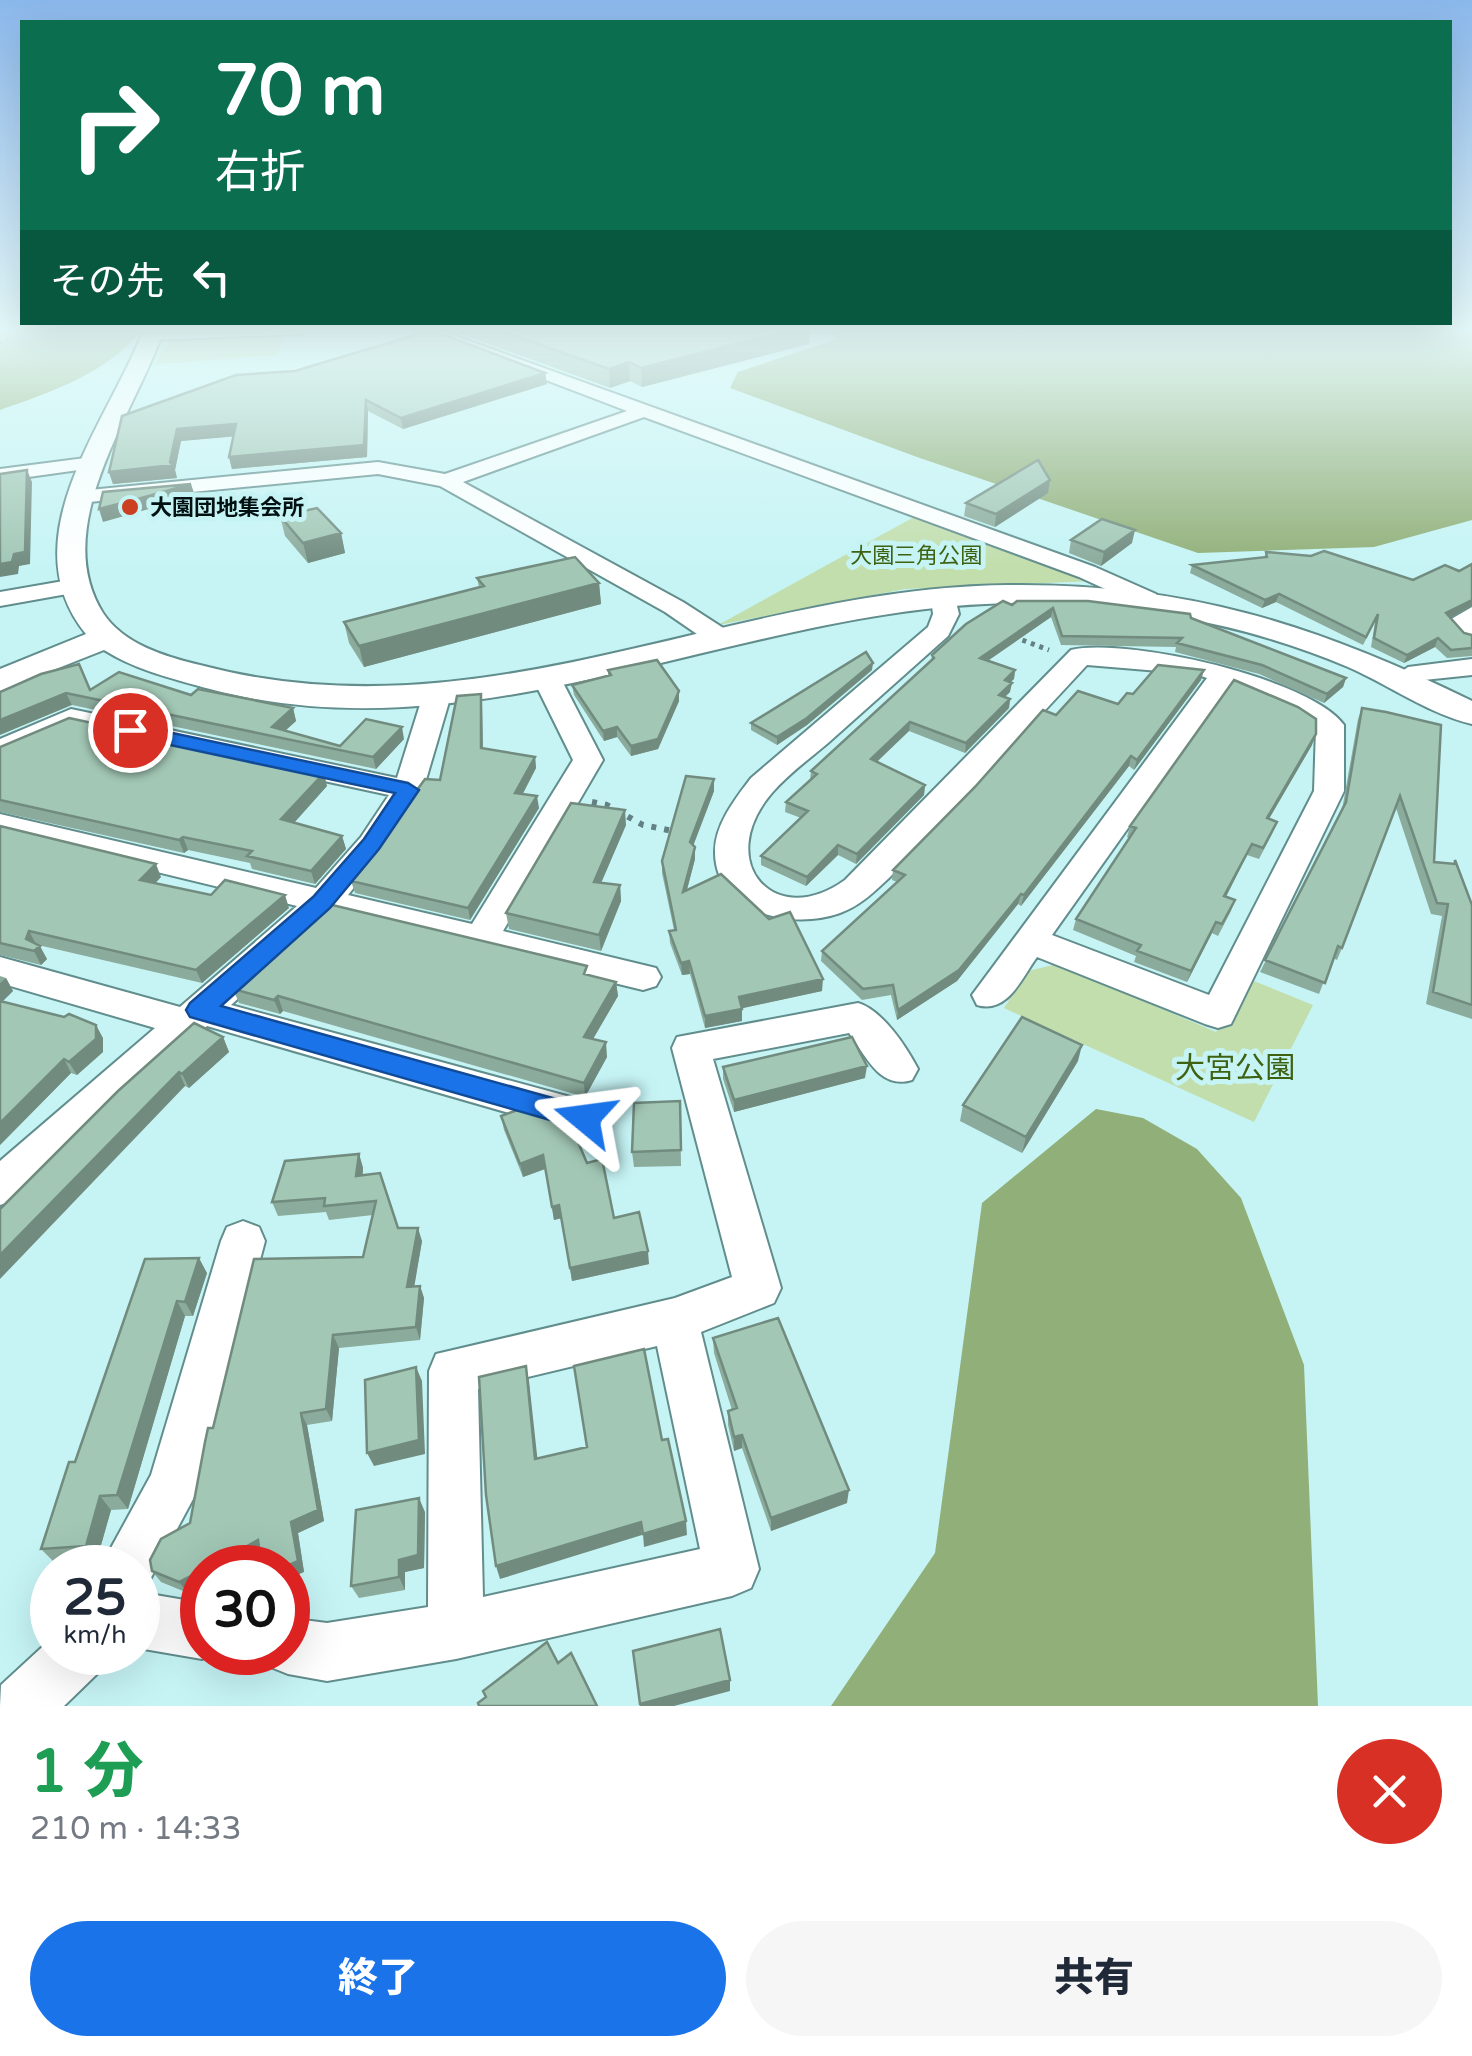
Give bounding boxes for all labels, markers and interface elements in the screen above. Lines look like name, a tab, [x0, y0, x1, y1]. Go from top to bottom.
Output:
text: 70 m	[215, 50, 385, 134]
icon: right	[50, 60, 180, 190]
text: 右折	[215, 146, 305, 200]
icon: left	[184, 250, 239, 305]
text: その先	[50, 259, 164, 305]
place label: 大園団地集会所	[150, 495, 304, 521]
marker: 大園団地集会所	[119, 496, 141, 518]
park label: 大園三角公園	[850, 543, 982, 569]
pin	[88, 688, 173, 773]
icon: arrive	[103, 703, 158, 758]
park label: 大宮公園	[1175, 1050, 1295, 1087]
position arrow	[533, 1066, 637, 1170]
speed limit sign: 30	[180, 1545, 310, 1675]
text: 25	[64, 1568, 126, 1628]
text: km/h	[64, 1620, 126, 1650]
text: 1 分	[30, 1736, 143, 1808]
button: close	[1337, 1739, 1442, 1844]
text: 210 m · 14:33	[30, 1810, 242, 1848]
button: 終了	[30, 1921, 726, 2036]
button: 共有	[746, 1921, 1442, 2036]

